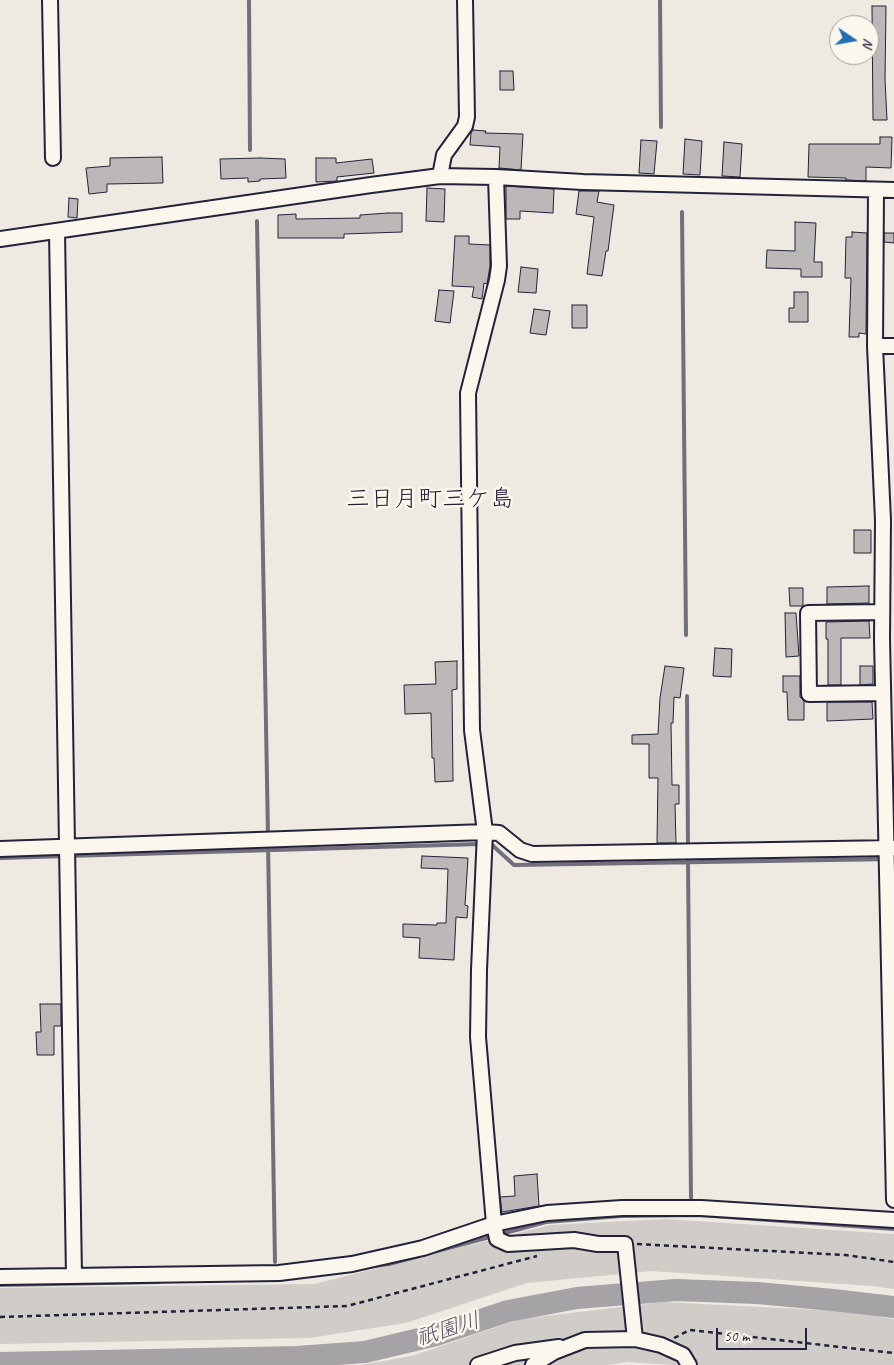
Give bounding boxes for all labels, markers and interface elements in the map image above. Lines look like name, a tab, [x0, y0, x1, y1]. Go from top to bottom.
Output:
north arrow	[829, 15, 879, 65]
text: N	[859, 37, 877, 49]
district label: 三日月町三ケ島	[346, 486, 514, 514]
water label: 祇園川	[413, 1308, 483, 1352]
scale bar	[719, 1318, 810, 1350]
text: 50 m	[724, 1327, 750, 1346]

